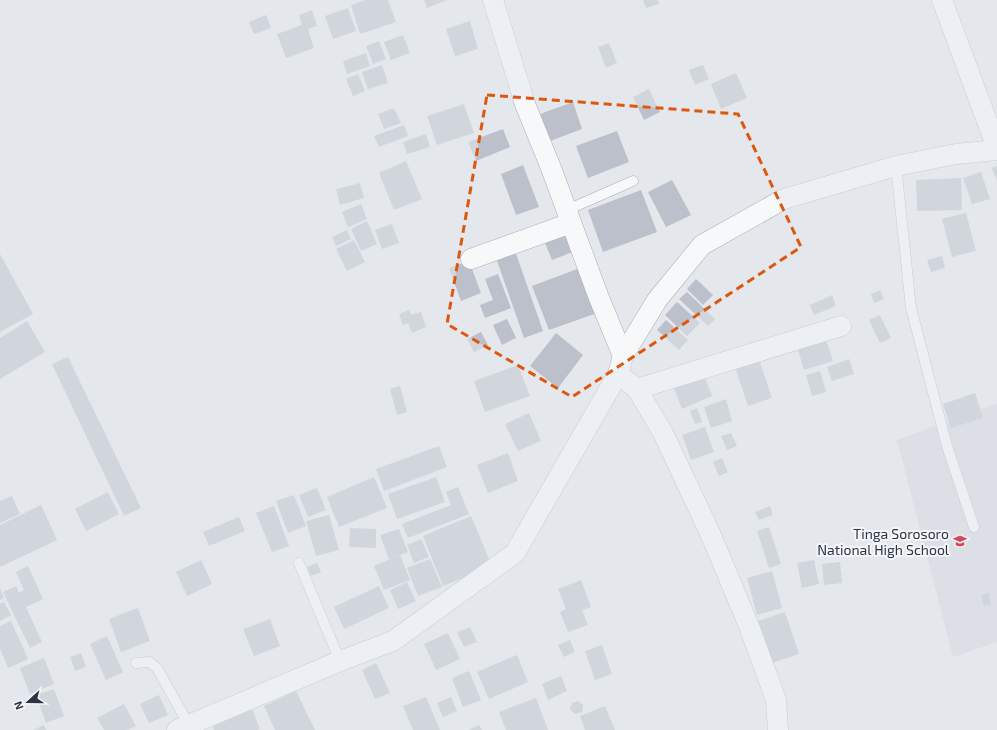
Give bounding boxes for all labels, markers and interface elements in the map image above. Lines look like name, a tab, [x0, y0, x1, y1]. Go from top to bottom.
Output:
place label: Tinga Sorosoro National High School	[817, 525, 950, 558]
school or university icon: Tinga Sorosoro National High School	[952, 533, 968, 549]
north arrow	[8, 682, 48, 722]
text: N	[11, 700, 26, 712]

